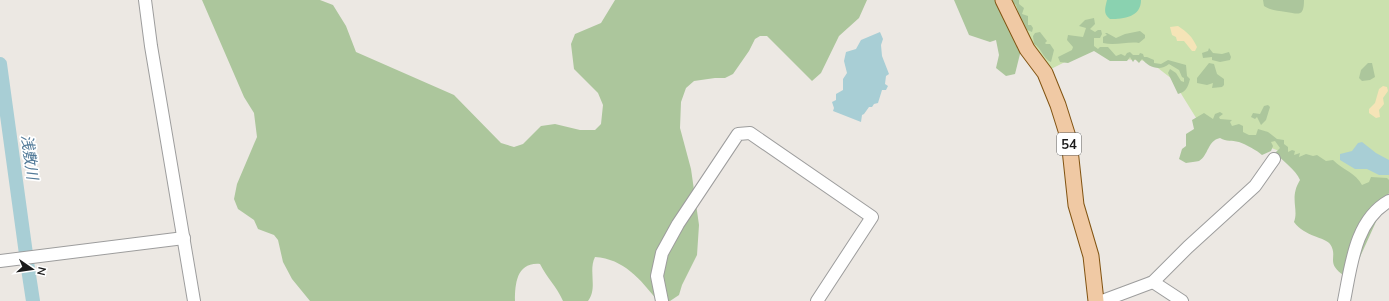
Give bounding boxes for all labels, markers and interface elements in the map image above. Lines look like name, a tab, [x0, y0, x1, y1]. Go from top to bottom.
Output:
water label: 浅敷川	[17, 133, 43, 183]
road number: 54	[1057, 133, 1081, 155]
north arrow	[12, 249, 52, 289]
text: N	[34, 266, 49, 277]

